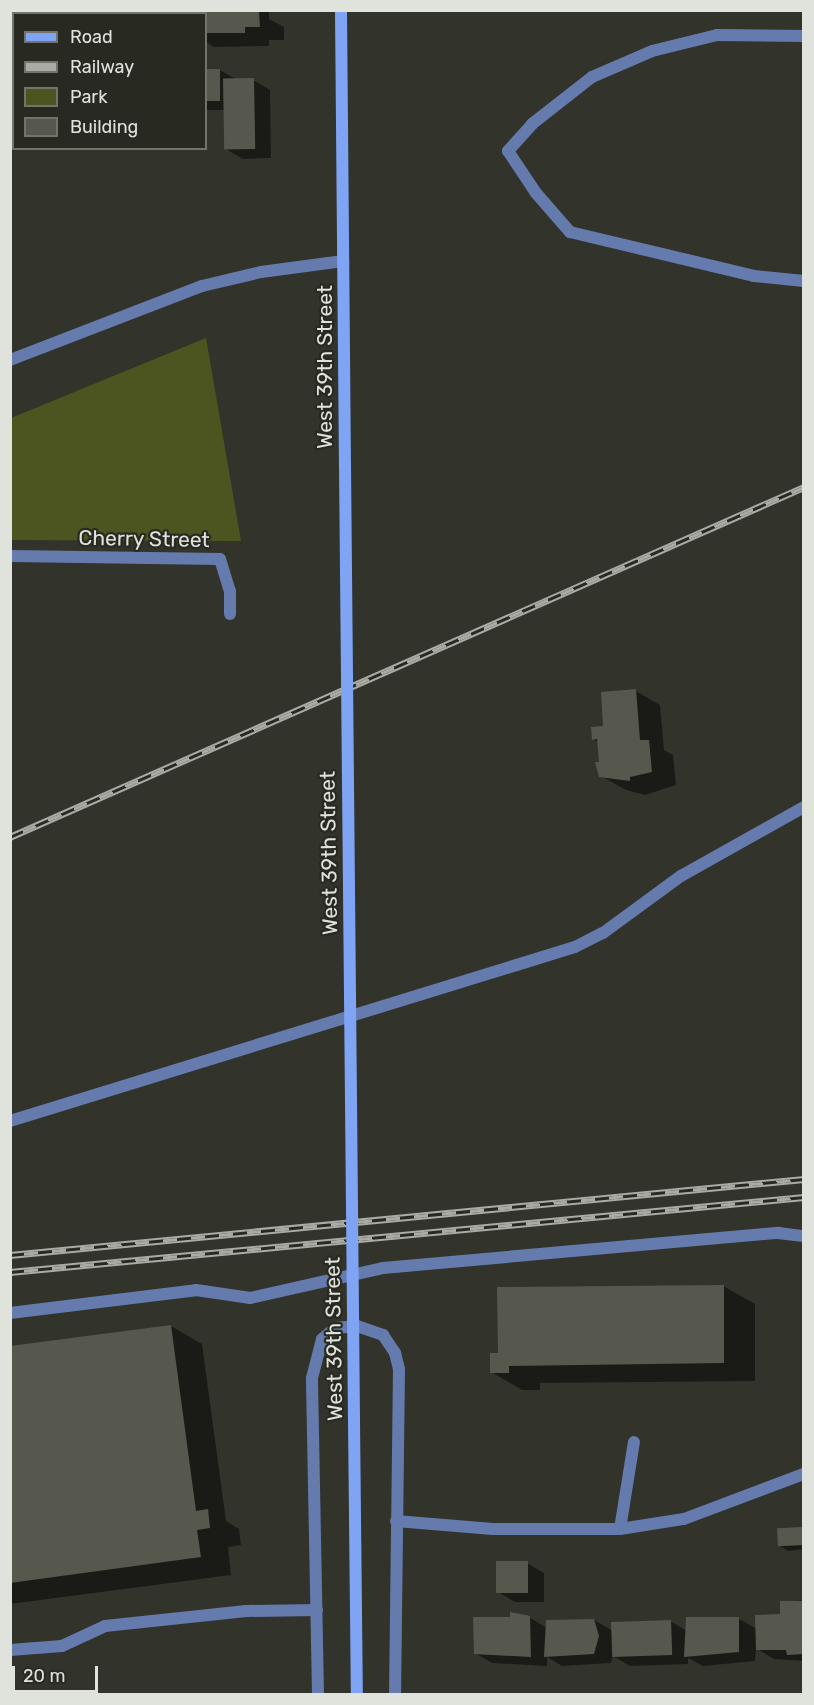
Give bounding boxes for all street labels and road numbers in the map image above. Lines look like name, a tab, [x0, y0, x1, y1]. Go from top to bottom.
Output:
street label: West 39th Street	[312, 285, 338, 449]
street label: Cherry Street	[78, 525, 210, 553]
street label: West 39th Street	[315, 771, 343, 935]
street label: West 39th Street	[320, 1257, 348, 1421]

